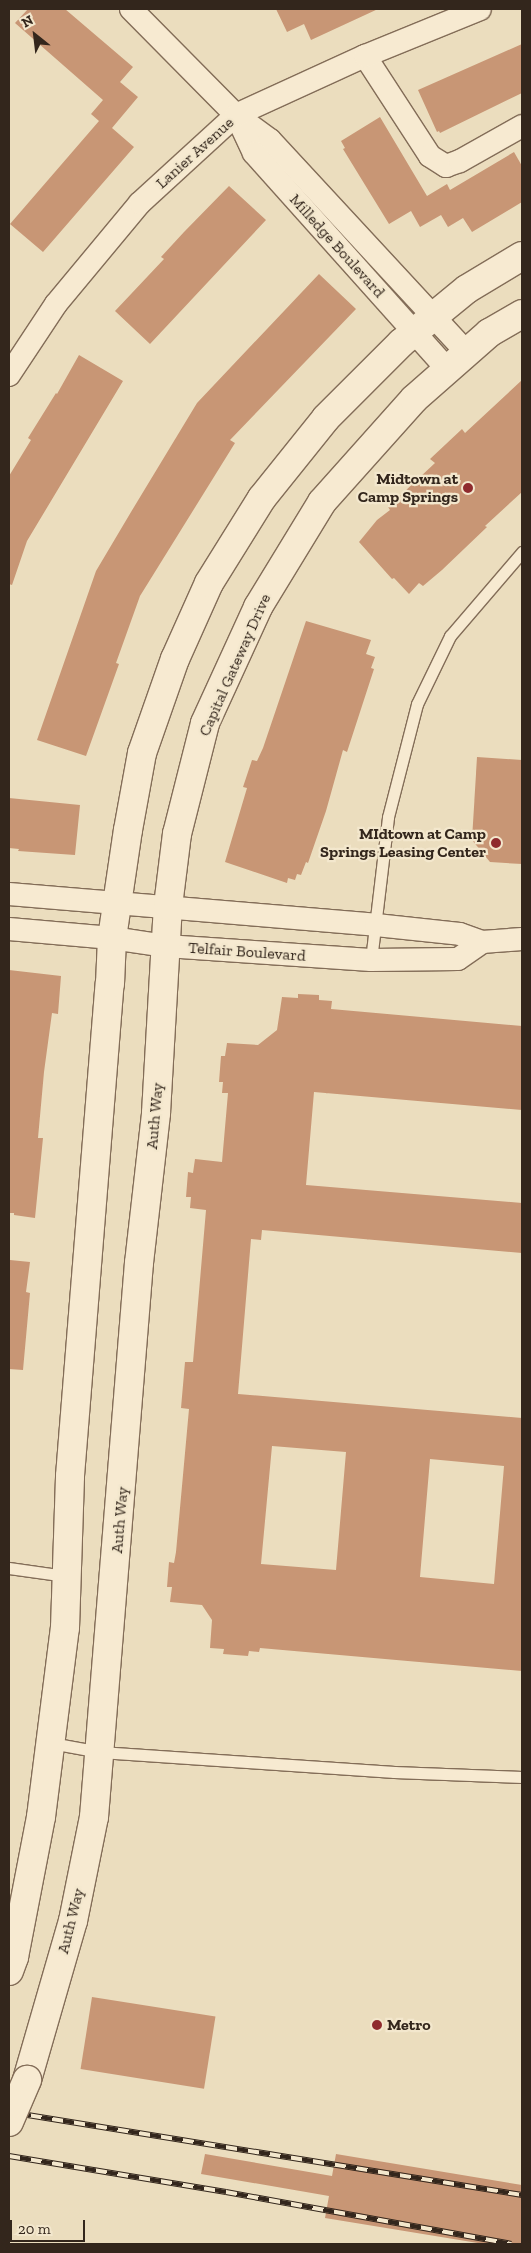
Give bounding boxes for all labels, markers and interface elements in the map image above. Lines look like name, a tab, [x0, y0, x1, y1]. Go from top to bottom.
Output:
north arrow	[10, 10, 60, 60]
text: N	[19, 11, 36, 31]
street label: Lanier Avenue	[152, 113, 238, 193]
street label: Milledge Boulevard	[285, 190, 389, 302]
place label: Midtown at Camp Springs	[358, 469, 458, 507]
marker: Midtown at Camp Springs	[462, 482, 474, 494]
street label: Capital Gateway Drive	[195, 591, 275, 739]
place label: MIdtown at Camp Springs Leasing Center	[320, 824, 486, 862]
marker: MIdtown at Camp Springs Leasing Center	[490, 837, 502, 849]
street label: Telfair Boulevard	[187, 938, 307, 966]
street label: Auth Way	[142, 1082, 168, 1150]
street label: Auth Way	[107, 1486, 133, 1554]
street label: Auth Way	[54, 1886, 88, 1956]
place label: Metro	[387, 2015, 431, 2035]
marker: Metro	[371, 2019, 383, 2031]
scale bar	[12, 2210, 88, 2242]
text: 20 m	[18, 2220, 51, 2238]

